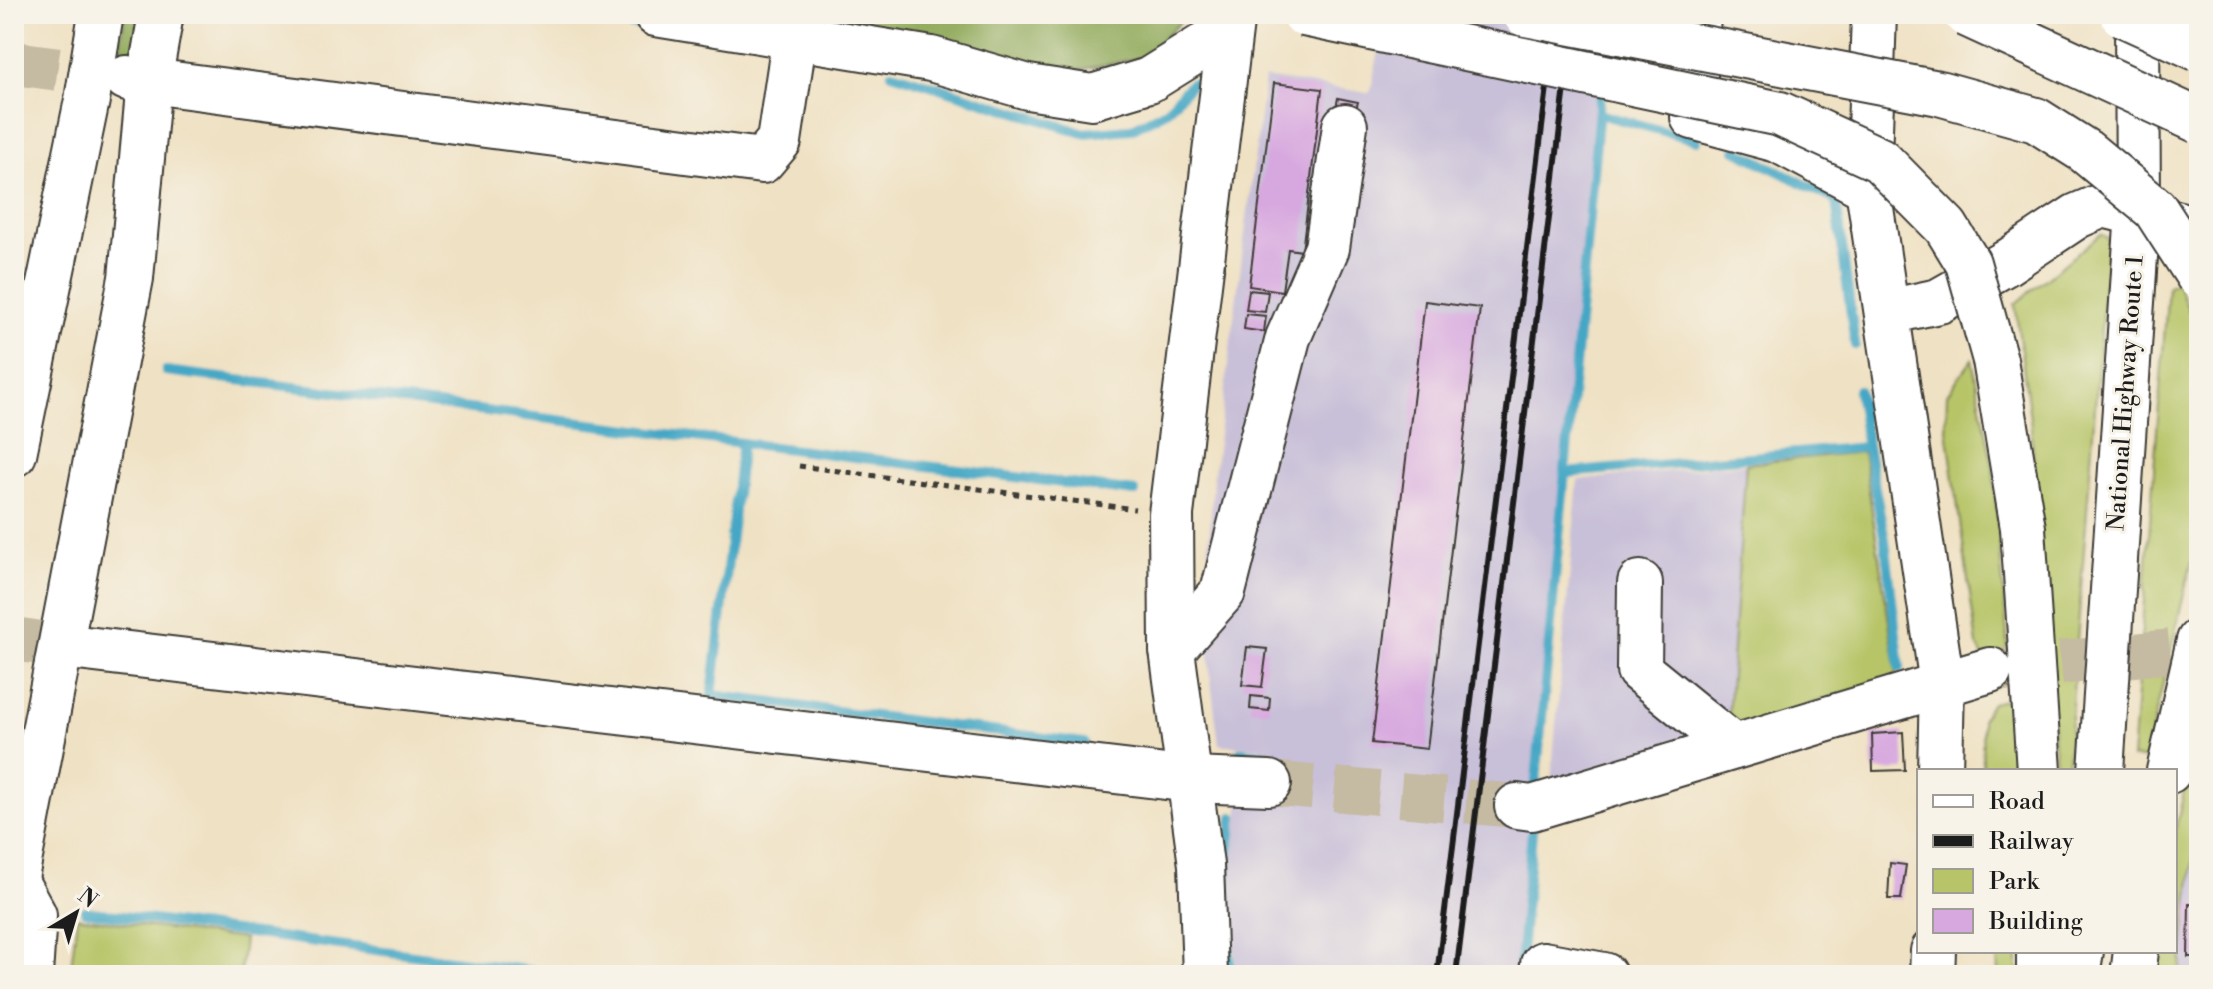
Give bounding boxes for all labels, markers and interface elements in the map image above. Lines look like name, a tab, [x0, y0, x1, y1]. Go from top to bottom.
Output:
street label: National Highway Route 1	[2101, 254, 2151, 532]
legend	[1917, 769, 2177, 953]
text: Road	[1989, 787, 2045, 817]
text: Railway	[1989, 827, 2074, 857]
text: Park	[1989, 867, 2040, 897]
north arrow	[36, 873, 116, 953]
text: N	[72, 882, 103, 915]
text: Building	[1988, 907, 2083, 937]

